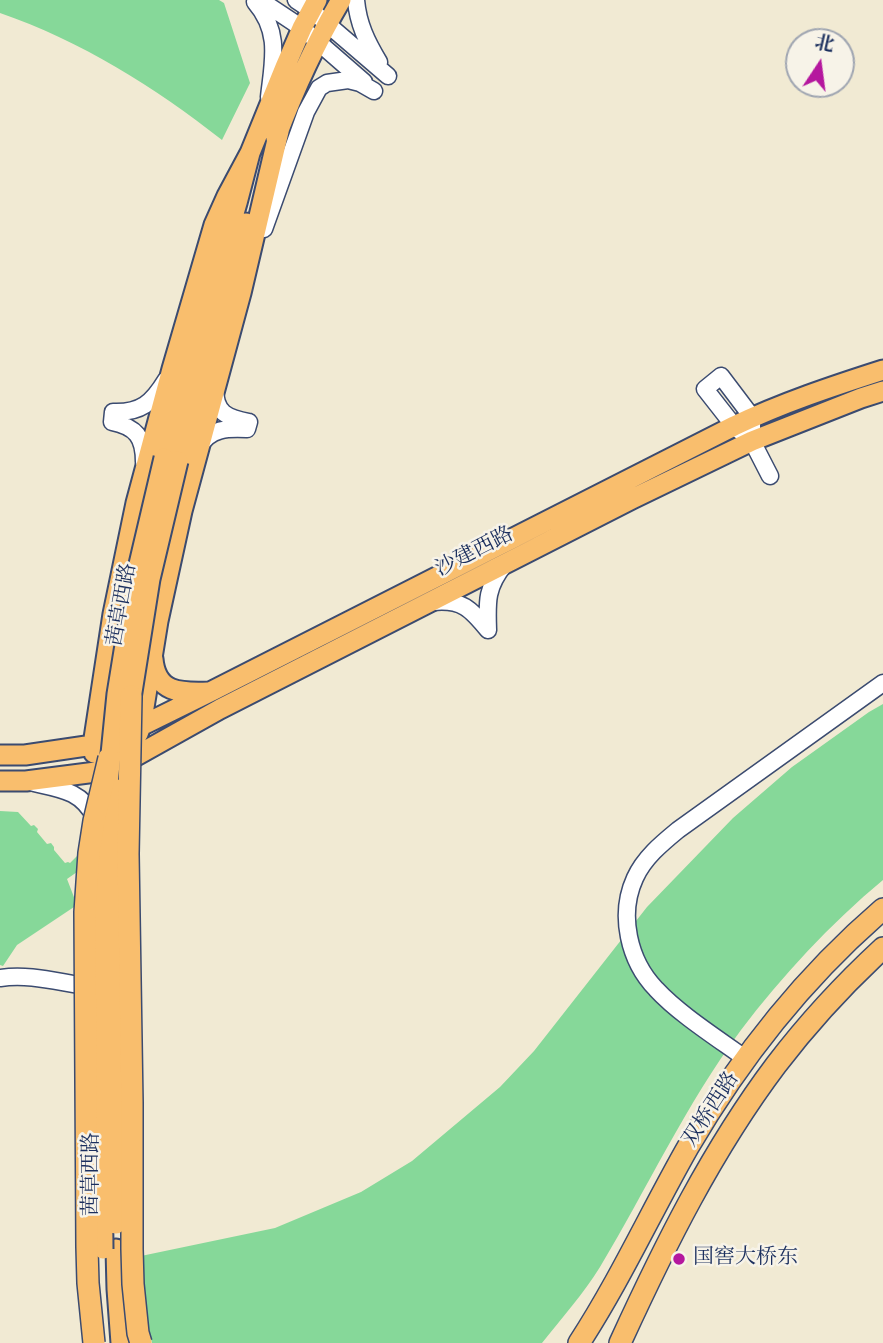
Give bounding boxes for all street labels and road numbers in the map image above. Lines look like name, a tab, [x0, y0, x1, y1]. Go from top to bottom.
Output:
street label: 沙建西路	[432, 523, 518, 583]
street label: 茜草西路	[103, 561, 143, 649]
street label: 双桥西路	[679, 1068, 745, 1152]
street label: 茜草西路	[80, 1132, 106, 1216]

